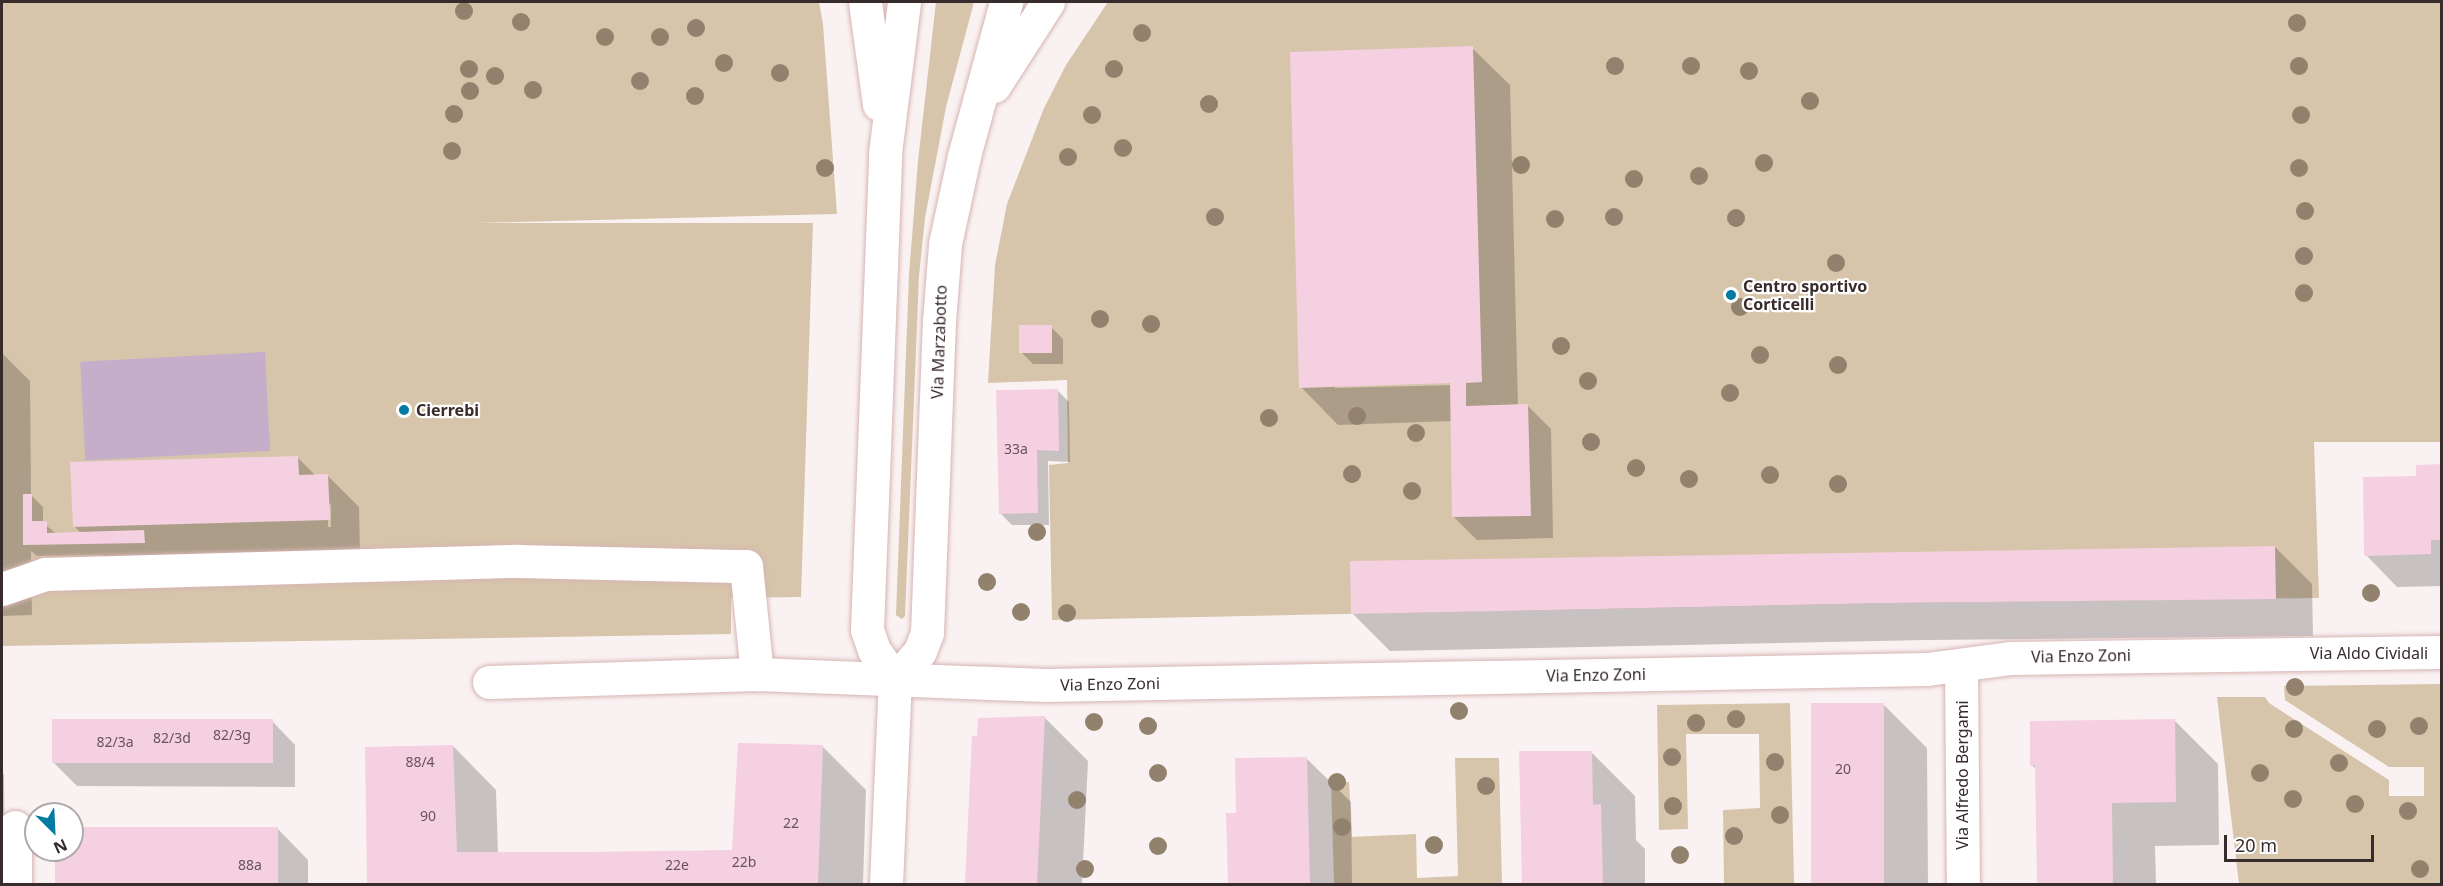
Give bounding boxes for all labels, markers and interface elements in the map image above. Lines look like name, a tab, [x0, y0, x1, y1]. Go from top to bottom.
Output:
place label: Centro sportivo Corticelli	[1743, 276, 1867, 314]
street label: Via Marzabotto	[927, 285, 951, 399]
marker: Centro sportivo Corticelli	[1724, 288, 1738, 302]
place label: Cierrebi	[416, 400, 479, 420]
marker: Cierrebi	[397, 403, 411, 417]
house number: 33a	[1004, 441, 1028, 457]
street label: Via Aldo Cividali	[2310, 643, 2428, 663]
street label: Via Enzo Zoni	[2031, 646, 2131, 666]
street label: Via Enzo Zoni	[1546, 665, 1646, 685]
street label: Via Enzo Zoni	[1060, 674, 1160, 694]
street label: Via Alfredo Bergami	[1952, 700, 1972, 850]
house number: 82/3g	[213, 727, 251, 743]
house number: 82/3d	[153, 730, 191, 746]
house number: 82/3a	[96, 734, 134, 750]
house number: 88/4	[405, 754, 435, 770]
house number: 20	[1835, 761, 1851, 777]
north arrow	[24, 802, 84, 862]
house number: 90	[420, 808, 436, 824]
house number: 22	[783, 815, 799, 831]
scale bar	[2227, 823, 2377, 861]
text: 20 m	[2235, 833, 2277, 857]
text: N	[50, 834, 71, 859]
house number: 22b	[732, 854, 756, 870]
house number: 88a	[238, 857, 262, 873]
house number: 22e	[665, 857, 689, 873]

